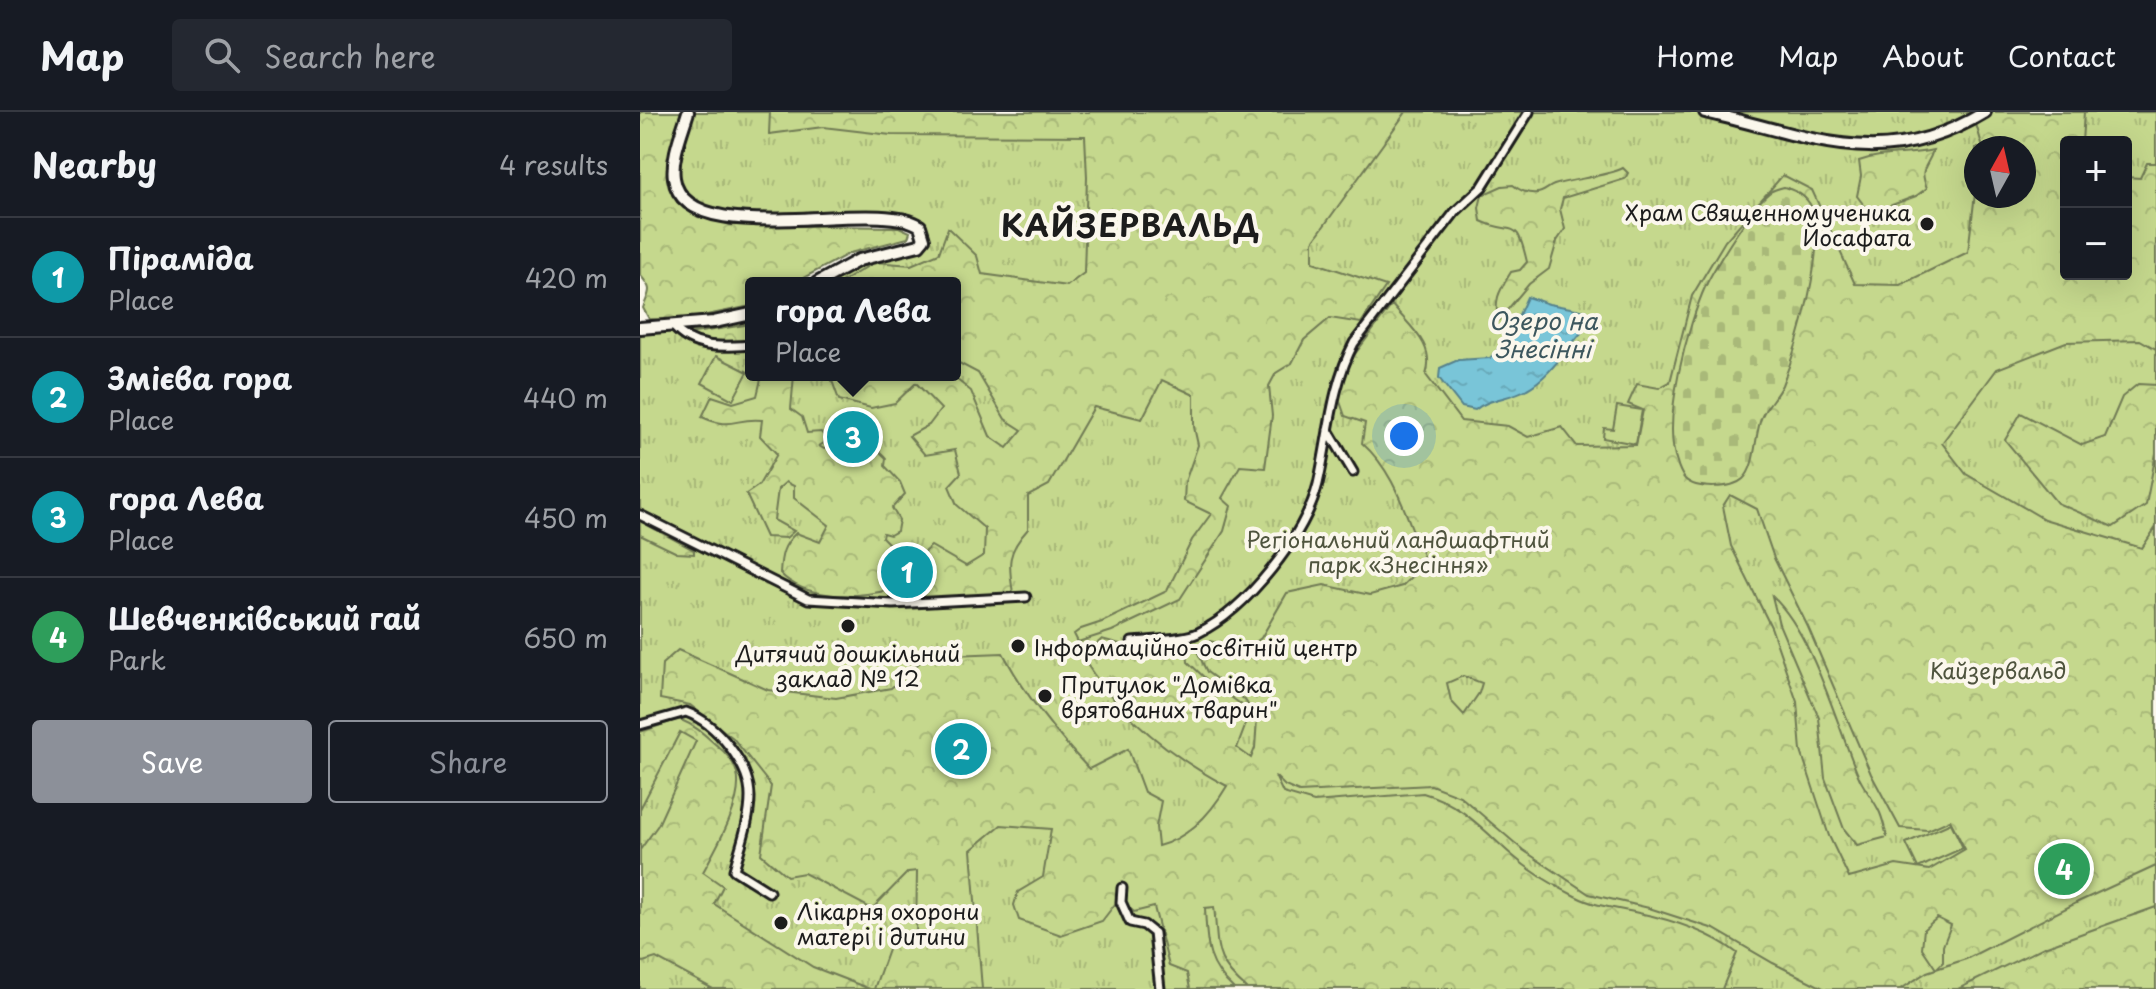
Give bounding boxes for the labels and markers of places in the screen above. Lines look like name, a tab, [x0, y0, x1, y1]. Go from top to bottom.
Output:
place label: Храм Священномученика Йосафата	[1625, 195, 1911, 253]
marker: Храм Священномученика Йосафата	[1918, 215, 1936, 233]
pin: 3	[827, 407, 879, 467]
pin: 1	[881, 542, 933, 602]
marker: Дитячий дошкільний заклад № 12	[839, 617, 857, 635]
place label: Інформаційно-освітній центр	[1034, 630, 1358, 663]
place label: Дитячий дошкільний заклад № 12	[735, 636, 960, 694]
marker: Інформаційно-освітній центр	[1009, 637, 1027, 655]
place label: Притулок "Домівка врятованих тварин"	[1061, 667, 1278, 725]
marker: Притулок "Домівка врятованих тварин"	[1036, 687, 1054, 705]
pin: 2	[935, 719, 987, 779]
pin: 4	[2038, 839, 2090, 899]
place label: Лікарня охорони матері і дитини	[797, 894, 979, 952]
marker: Лікарня охорони матері і дитини	[772, 914, 790, 932]

